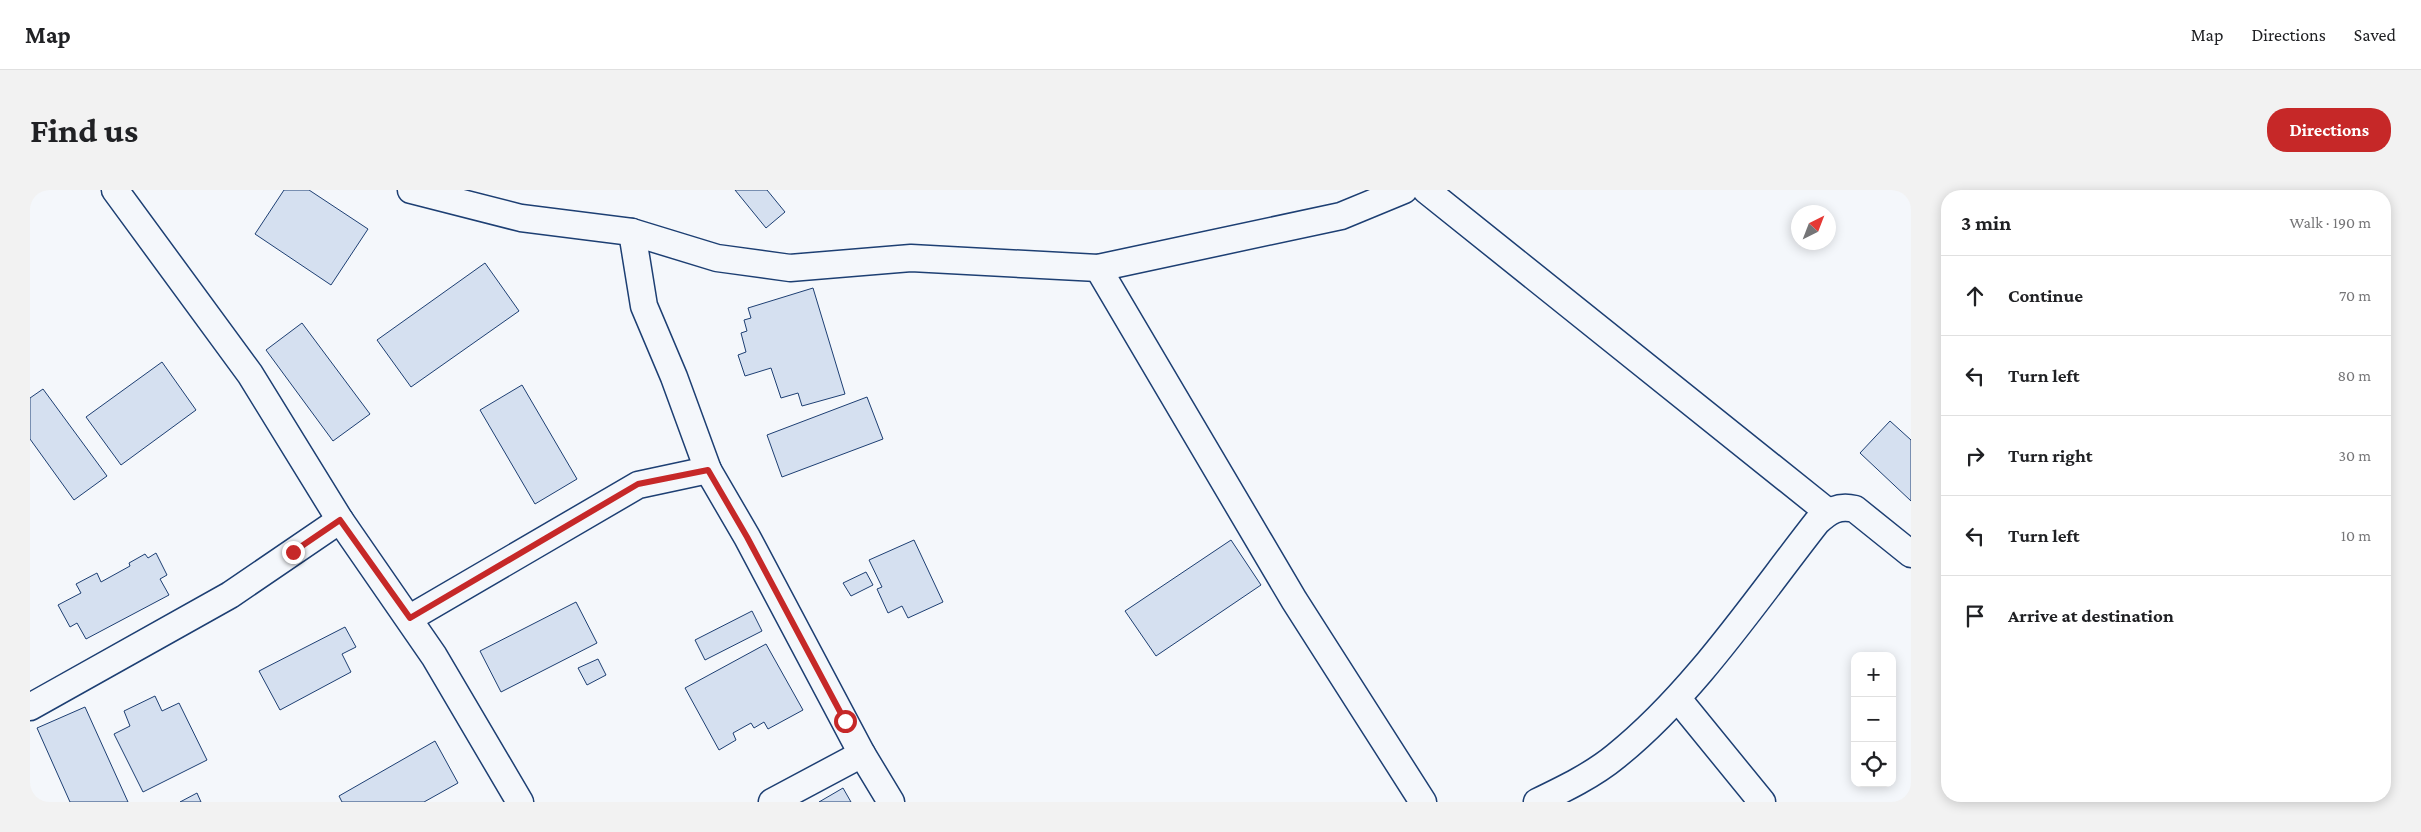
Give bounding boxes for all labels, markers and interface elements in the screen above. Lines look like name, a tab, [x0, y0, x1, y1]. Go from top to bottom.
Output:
text: Map	[25, 21, 71, 48]
text: Map	[2191, 25, 2223, 45]
text: Directions	[2251, 25, 2326, 45]
text: Saved	[2354, 25, 2396, 45]
button: Directions	[2267, 108, 2391, 152]
text: Find us	[30, 111, 138, 150]
north arrow	[1791, 205, 1836, 250]
text: 3 min	[1961, 211, 2011, 235]
text: Walk · 190 m	[2290, 214, 2371, 231]
icon: ahead	[1961, 282, 1989, 310]
text: Continue	[2008, 285, 2083, 306]
text: 70 m	[2339, 287, 2371, 304]
icon: left	[1961, 362, 1989, 390]
text: Turn left	[2008, 365, 2080, 386]
text: 80 m	[2337, 367, 2371, 384]
icon: right	[1961, 442, 1989, 470]
text: Turn right	[2008, 445, 2093, 466]
text: 30 m	[2339, 447, 2371, 464]
icon: left	[1961, 522, 1989, 550]
text: Turn left	[2008, 525, 2080, 546]
text: 10 m	[2341, 527, 2371, 544]
route end	[282, 541, 305, 564]
icon: arrive	[1961, 602, 1989, 630]
text: Arrive at destination	[2008, 605, 2174, 626]
map controls	[1851, 652, 1896, 787]
button: +	[1851, 652, 1896, 697]
button: −	[1851, 697, 1896, 742]
route start	[834, 710, 857, 733]
button: locate	[1851, 742, 1896, 787]

